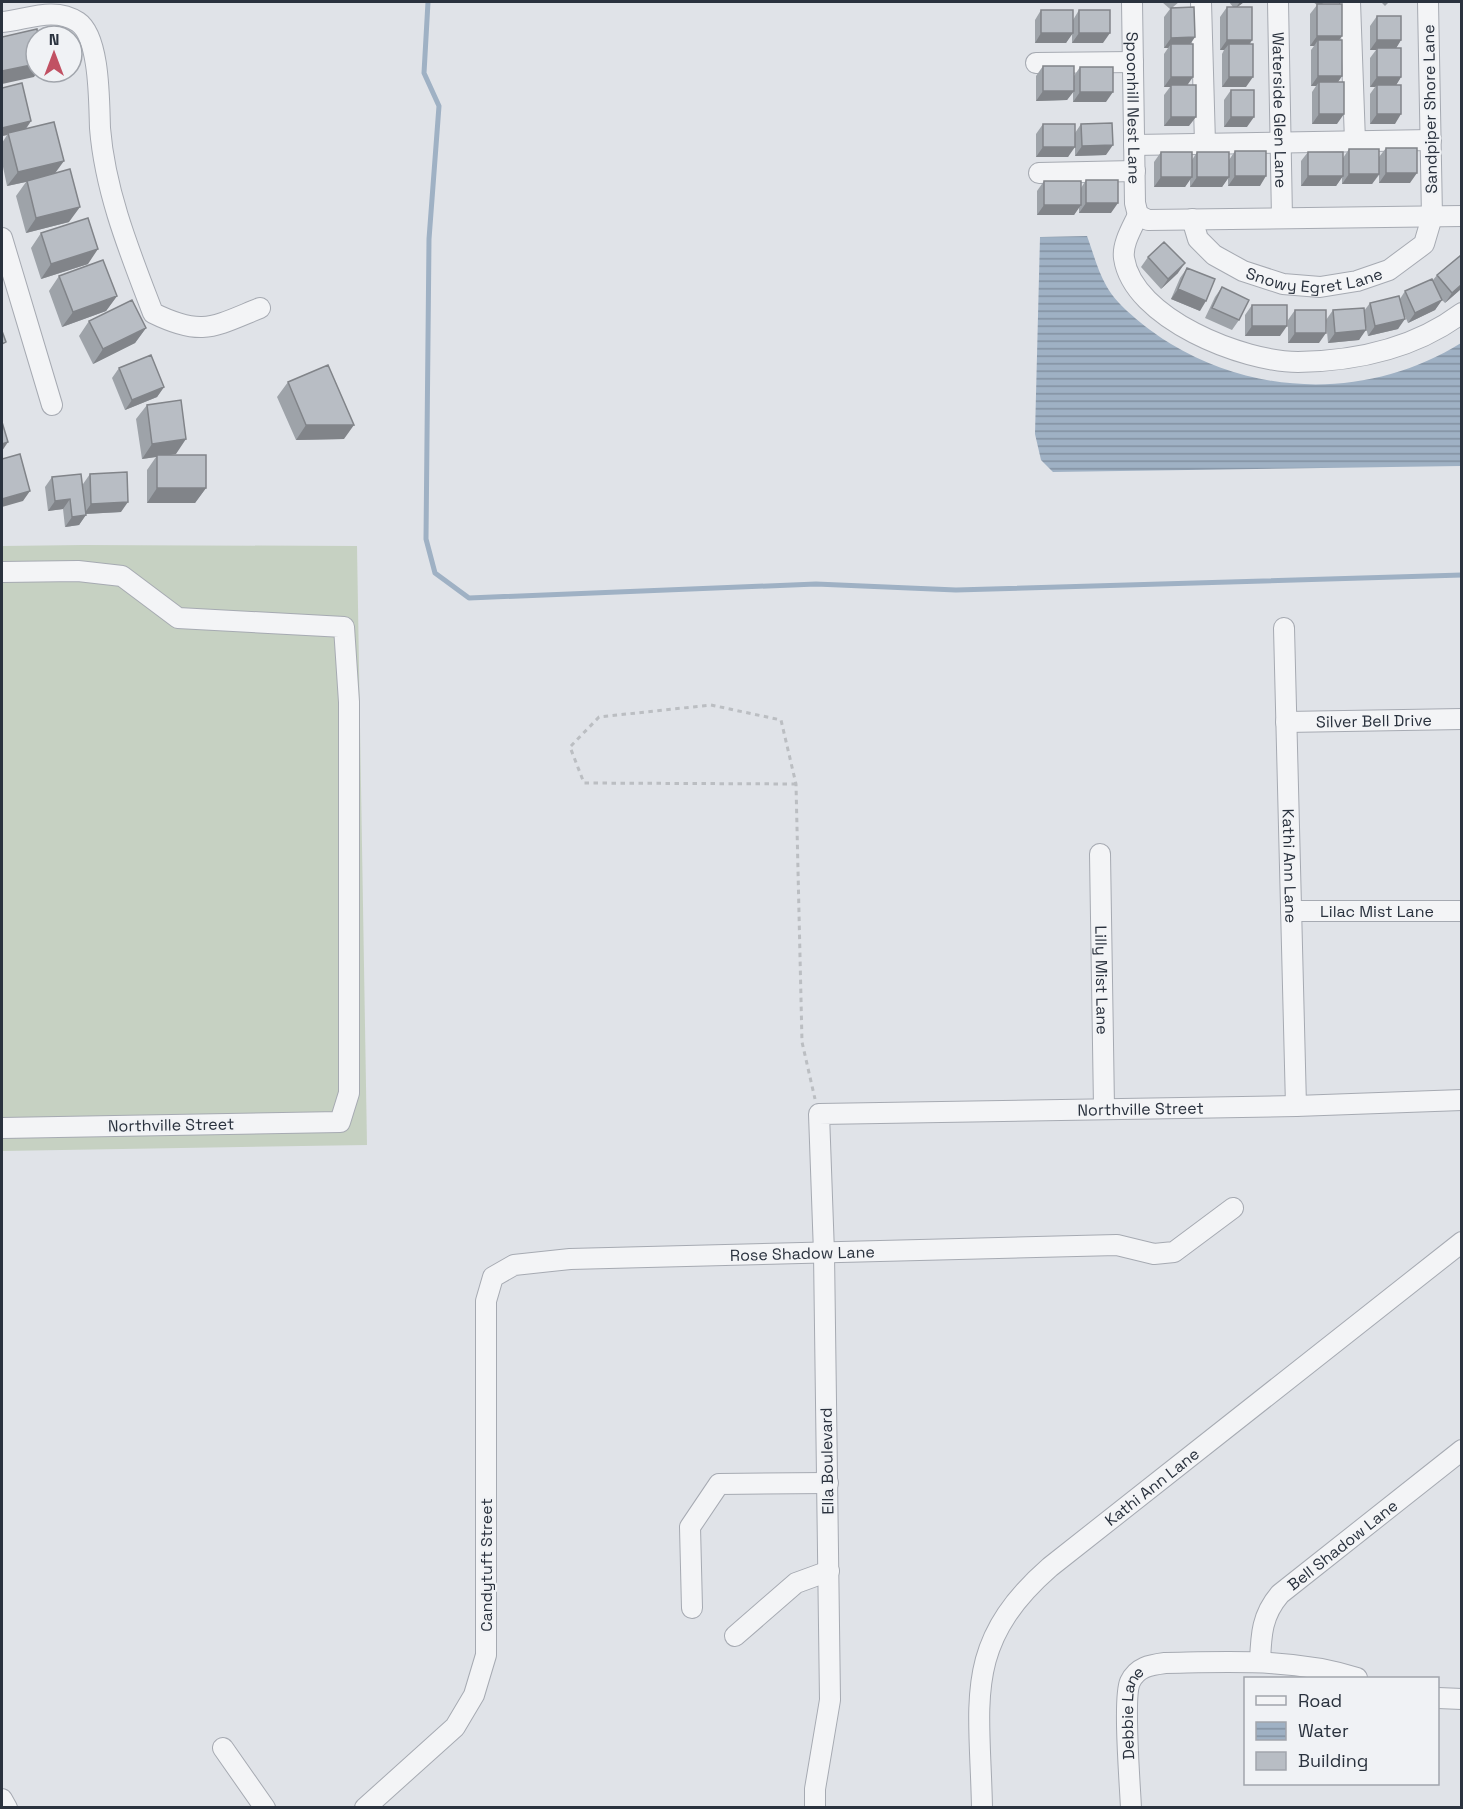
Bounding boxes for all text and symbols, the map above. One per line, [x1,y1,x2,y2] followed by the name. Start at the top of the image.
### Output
[24,24,84,84] north arrow
[1418,24,1442,194] street label: Sandpiper Shore Lane
[49,29,59,50] text: N
[1122,32,1145,184] street label: Spoonhill Nest Lane
[1268,32,1292,188] street label: Waterside Glen Lane
[1243,262,1385,297] street label: Snowy Egret Lane
[1316,709,1432,732] street label: Silver Bell Drive
[1278,808,1302,923] street label: Kathi Ann Lane
[1320,901,1434,922] street label: Lilac Mist Lane
[1091,925,1113,1035] street label: Lilly Mist Lane
[1077,1097,1204,1120] street label: Northville Street
[108,1113,234,1137] street label: Northville Street
[730,1241,875,1265] street label: Rose Shadow Lane
[816,1407,838,1515] street label: Ella Boulevard
[1100,1443,1203,1530] street label: Kathi Ann Lane
[1283,1495,1402,1595] street label: Bell Shadow Lane
[476,1498,497,1632] street label: Candytuft Street
[1116,1661,1148,1760] street label: Debbie Lane
[1244,1677,1439,1785] legend
[1298,1689,1342,1712] text: Road
[1298,1719,1349,1742] text: Water
[1298,1749,1368,1772] text: Building

